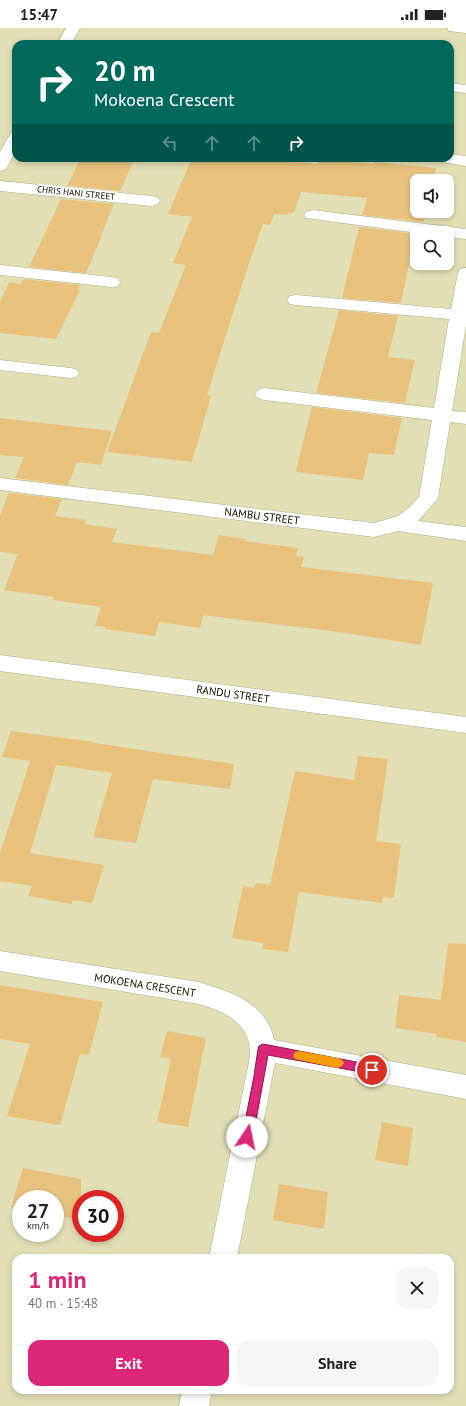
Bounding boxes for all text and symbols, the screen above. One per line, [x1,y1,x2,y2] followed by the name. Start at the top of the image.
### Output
[20,5,58,24] text: 15:47
[94,52,155,89] text: 20 m
[28,56,80,108] icon: right
[94,88,234,111] text: Mokoena Crescent
[159,132,181,154] icon: left
[201,132,223,154] icon: ahead
[243,132,265,154] icon: ahead
[285,132,307,154] icon: right
[410,174,454,270] map controls
[410,174,454,218] button: sound
[36,183,116,202] street label: CHRIS HANI STREET
[410,226,454,270] button: search
[224,504,300,528] street label: NAMBU STREET
[195,682,271,706] street label: RANDU STREET
[93,970,197,1000] street label: MOKOENA CRESCENT
[355,1053,389,1087] pin
[361,1059,383,1081] icon: arrive
[226,1116,268,1158] position arrow
[72,1190,124,1242] speed limit sign: 30
[27,1198,49,1224] text: 27
[27,1219,49,1232] text: km/h
[28,1264,87,1295] text: 1 min
[396,1267,438,1309] button: close
[28,1295,98,1312] text: 40 m · 15:48
[28,1340,229,1386] button: Exit
[237,1340,438,1386] button: Share

